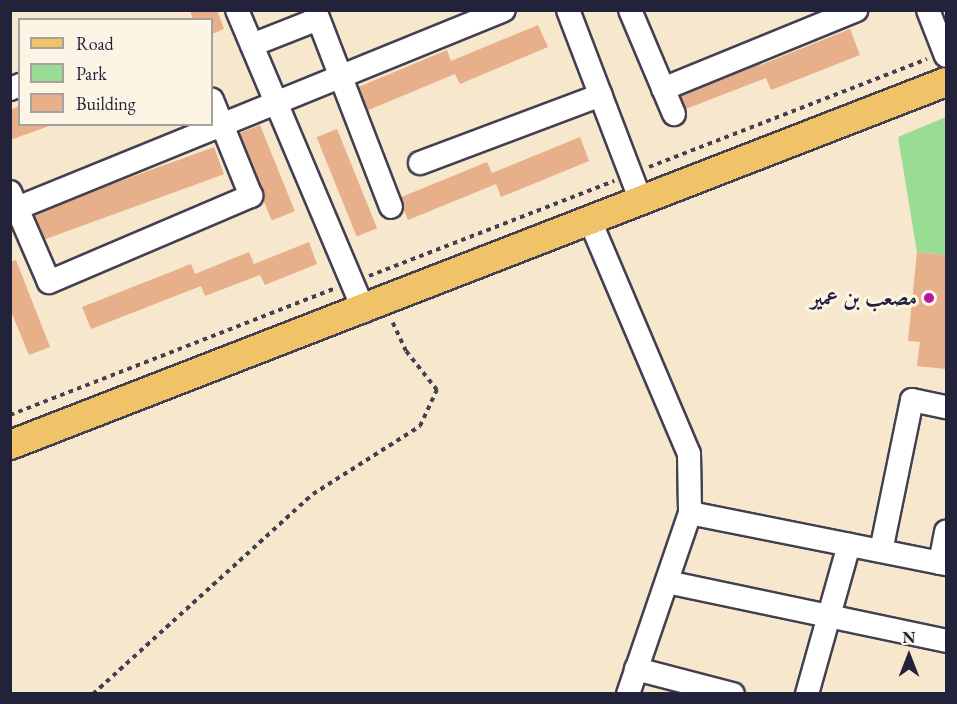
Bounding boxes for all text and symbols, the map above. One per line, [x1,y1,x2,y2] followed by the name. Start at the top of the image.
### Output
[18,18,213,126] legend
[76,32,114,55] text: Road
[76,62,107,85] text: Park
[76,92,136,115] text: Building
[810,285,917,311] place label: مصعب بن عمير
[922,291,936,305] marker: مصعب بن عمير
[879,626,939,686] north arrow
[903,627,915,648] text: N

